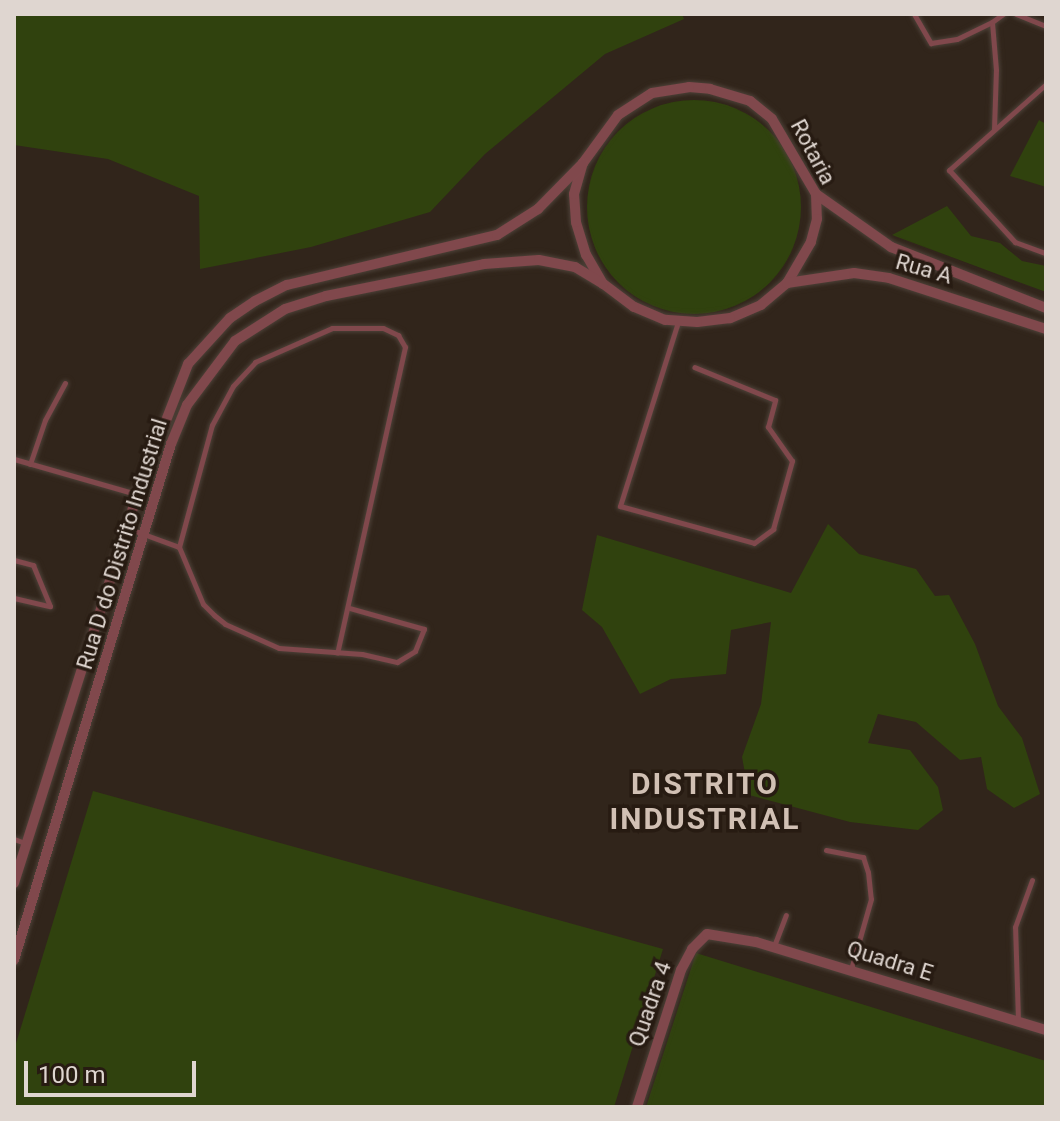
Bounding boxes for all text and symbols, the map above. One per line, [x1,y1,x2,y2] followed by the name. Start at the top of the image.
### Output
[785,115,841,189] street label: Rotaria
[893,248,955,290] street label: Rua A
[71,415,173,673] street label: Rua D do Distrito Industrial
[610,766,800,836] district label: DISTRITO INDUSTRIAL
[844,935,936,987] street label: Quadra E
[623,958,677,1050] street label: Quadra 4
[28,1045,200,1095] scale bar
[38,1061,105,1089] text: 100 m

